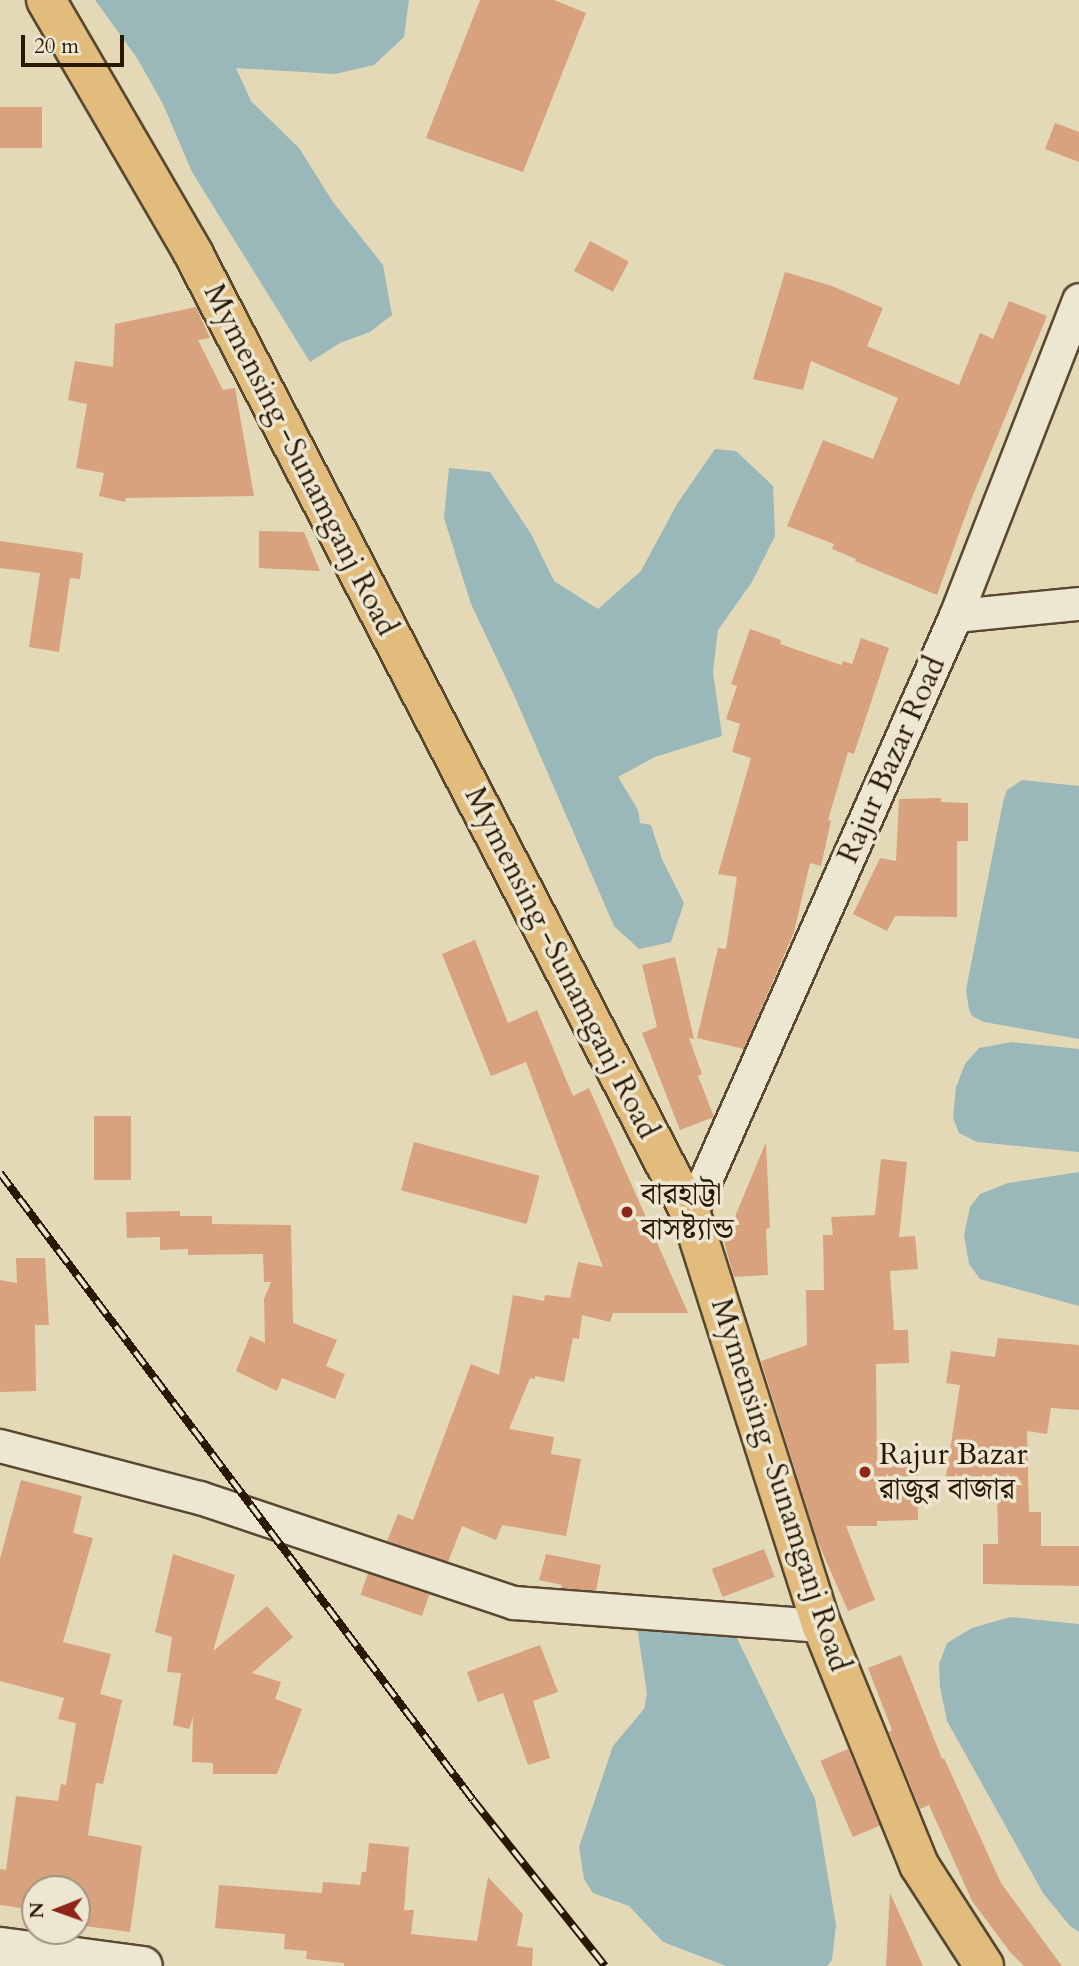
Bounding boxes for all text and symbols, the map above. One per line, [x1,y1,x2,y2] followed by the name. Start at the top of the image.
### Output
[24,21,128,65] scale bar
[34,32,79,61] text: 20 m
[195,278,405,642] street label: Mymensing -Sunamganj Road
[830,651,954,869] street label: Rajur Bazar Road
[456,781,666,1145] street label: Mymensing -Sunamganj Road
[641,1177,734,1248] place label: বারহাট্টা বাসষ্ট্যান্ড
[619,1204,635,1220] marker: বারহাট্টা বাসষ্ট্যান্ড
[703,1294,857,1676] street label: Mymensing -Sunamganj Road
[879,1437,1027,1508] place label: Rajur Bazar রাজুর বাজার
[857,1464,873,1480] marker: Rajur Bazar রাজুর বাজার
[21,1875,91,1945] north arrow
[24,1902,50,1919] text: N

